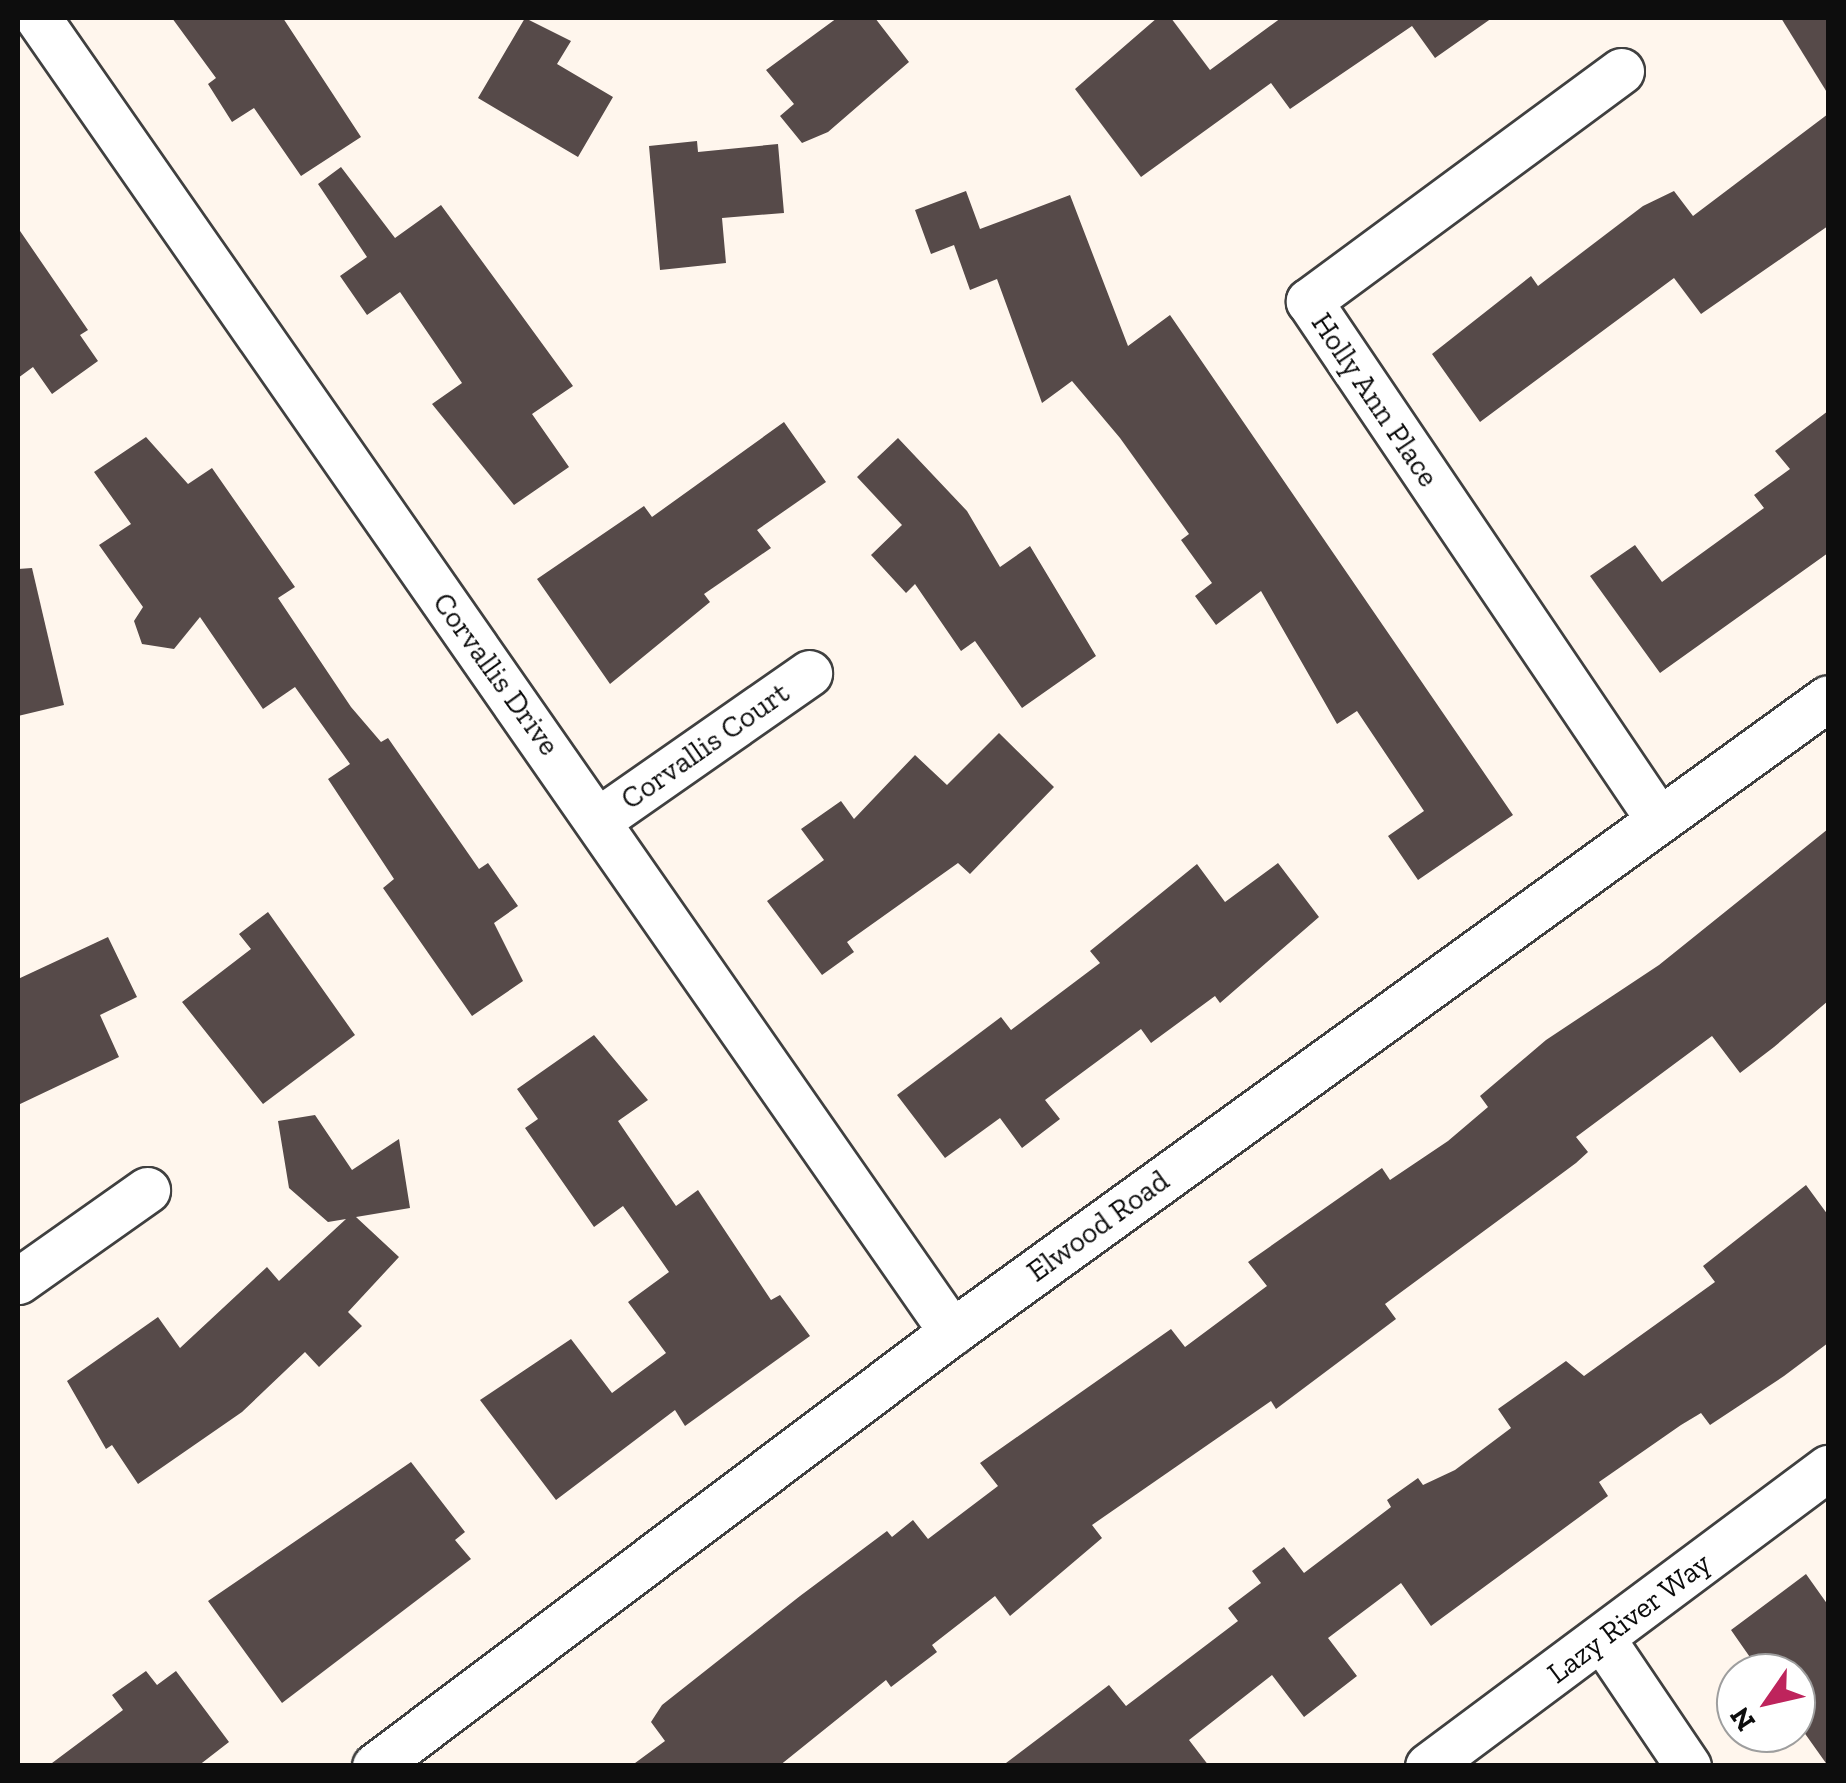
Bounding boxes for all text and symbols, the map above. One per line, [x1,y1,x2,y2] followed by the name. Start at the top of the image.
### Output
[1303,306,1447,494] street label: Holly Ann Place
[425,586,567,762] street label: Corvallis Drive
[614,675,796,817] street label: Corvallis Court
[1020,1163,1176,1289] street label: Elwood Road
[1539,1544,1719,1692] street label: Lazy River Way
[1716,1653,1816,1753] north arrow
[1723,1701,1762,1737] text: N

